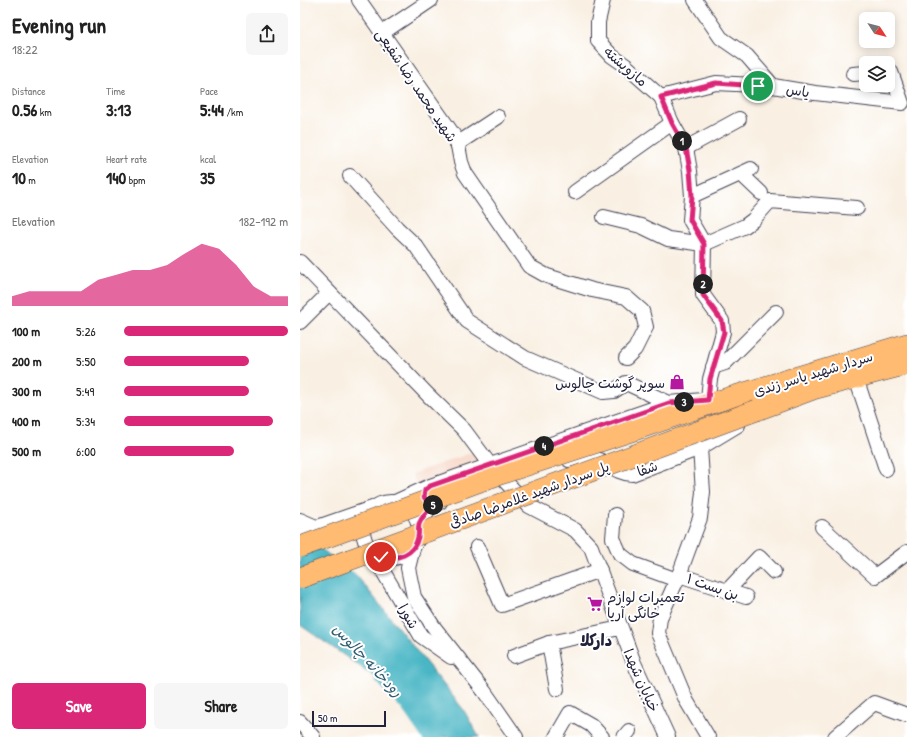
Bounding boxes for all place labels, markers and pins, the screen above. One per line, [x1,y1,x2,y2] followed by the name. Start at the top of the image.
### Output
[741,69,775,103] pin
[672,131,692,151] pin: 1
[693,274,713,294] pin: 2
[555,373,665,393] place label: سوپر گوشت چالوس
[668,373,686,391] shop icon: سوپر گوشت چالوس
[674,392,694,412] pin: 3
[534,436,554,456] pin: 4
[423,495,443,515] pin: 5
[364,540,398,574] pin
[607,587,685,622] place label: تعمیرات لوازم خانگی آریا
[586,595,604,613] supermarket icon: تعمیرات لوازم خانگی آریا

